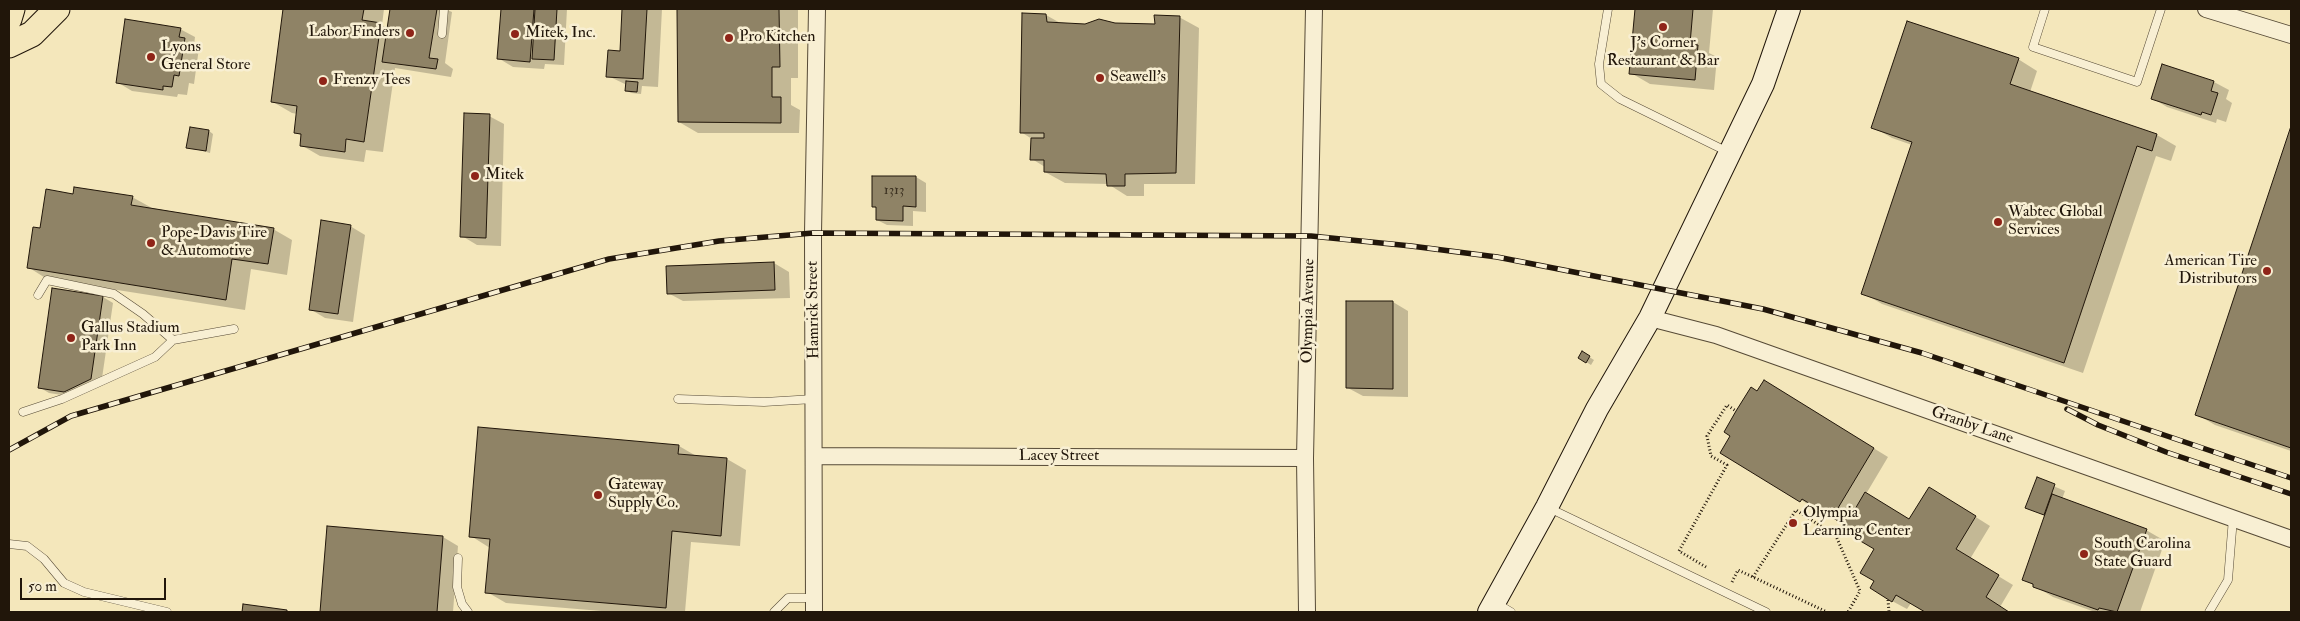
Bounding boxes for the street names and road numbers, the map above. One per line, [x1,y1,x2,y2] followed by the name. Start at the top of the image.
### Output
[1298,258,1320,364] street label: Olympia Avenue
[804,261,824,359] street label: Hamrick Street
[1928,403,2016,449] street label: Granby Lane
[1019,447,1099,467] street label: Lacey Street

